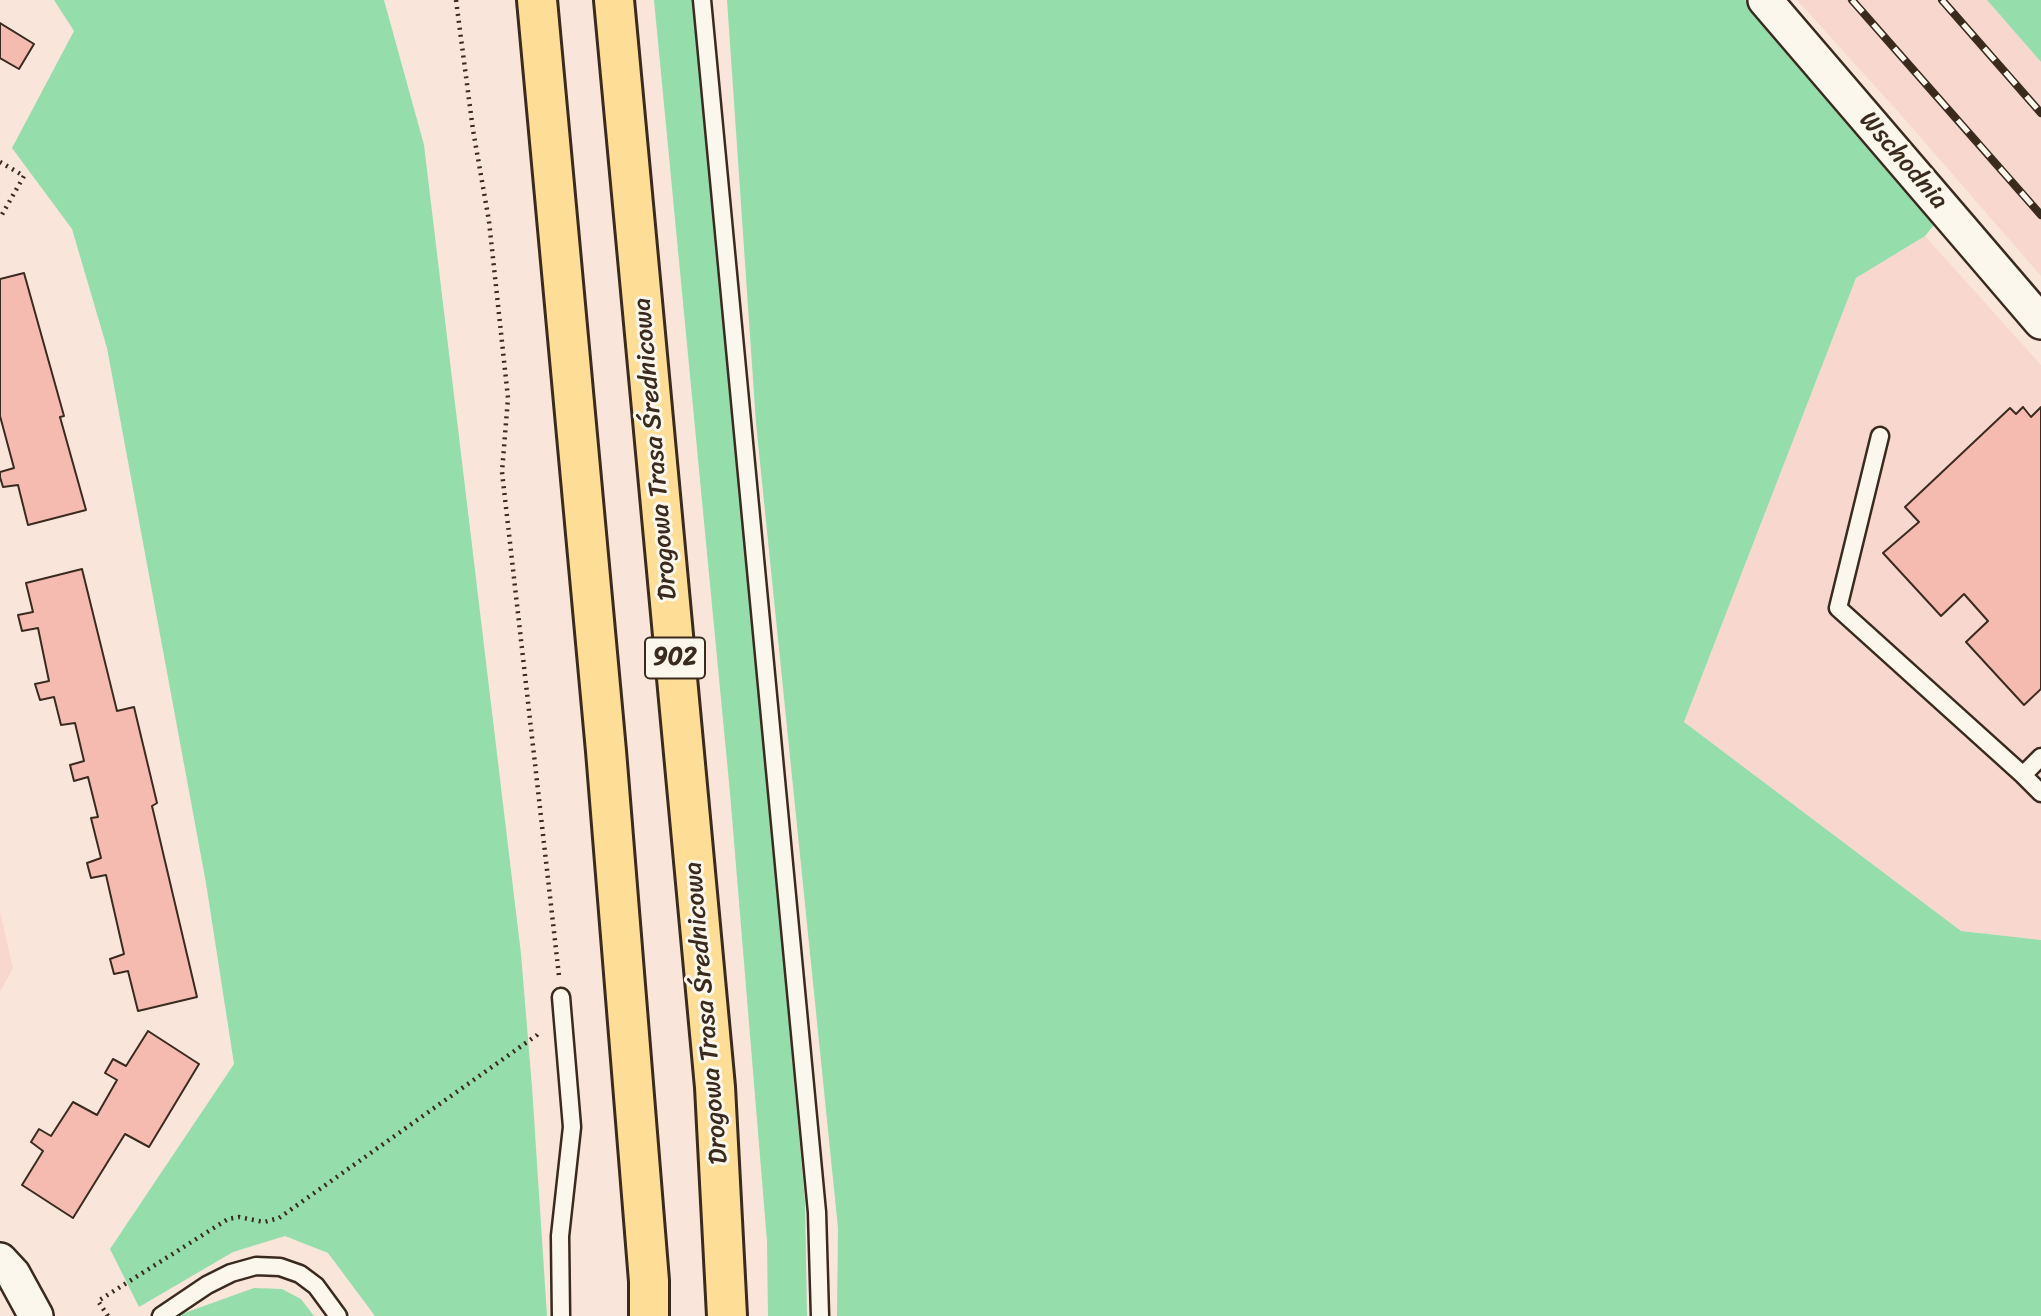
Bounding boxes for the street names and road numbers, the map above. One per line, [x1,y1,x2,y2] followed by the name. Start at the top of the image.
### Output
[1852,106,1954,216] street label: Wschodnia
[627,297,685,601] street label: Drogowa Trasa Średnicowa
[645,638,705,678] road number: 902
[678,861,736,1165] street label: Drogowa Trasa Średnicowa

